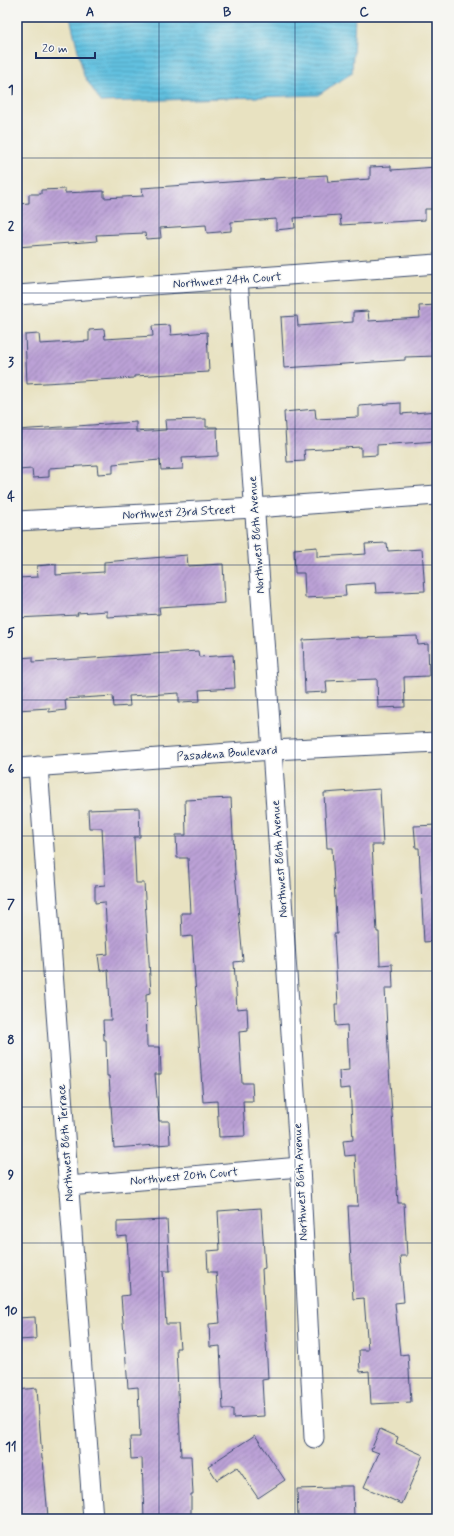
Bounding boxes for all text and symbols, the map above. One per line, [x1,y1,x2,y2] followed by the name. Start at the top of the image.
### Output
[86,4,94,21] text: A
[223,4,232,21] text: B
[359,4,369,21] text: C
[36,34,95,60] scale bar
[42,41,68,57] text: 20 m
[8,82,14,99] text: 1
[8,218,15,235] text: 2
[172,269,282,293] street label: Northwest 24th Court
[8,354,14,371] text: 3
[245,475,269,594] street label: Northwest 86th Avenue
[7,489,15,506] text: 4
[122,502,237,524] street label: Northwest 23rd Street
[7,625,15,642] text: 5
[176,742,278,766] street label: Pasadena Boulevard
[8,761,15,778] text: 6
[268,799,292,918] street label: Northwest 86th Avenue
[7,896,15,913] text: 7
[7,1032,15,1049] text: 8
[54,1083,78,1202] street label: Northwest 86th Terrace
[290,1123,312,1241] street label: Northwest 86th Avenue
[129,1164,239,1190] street label: Northwest 20th Court
[8,1167,15,1184] text: 9
[4,1303,18,1320] text: 10
[5,1439,17,1456] text: 11

